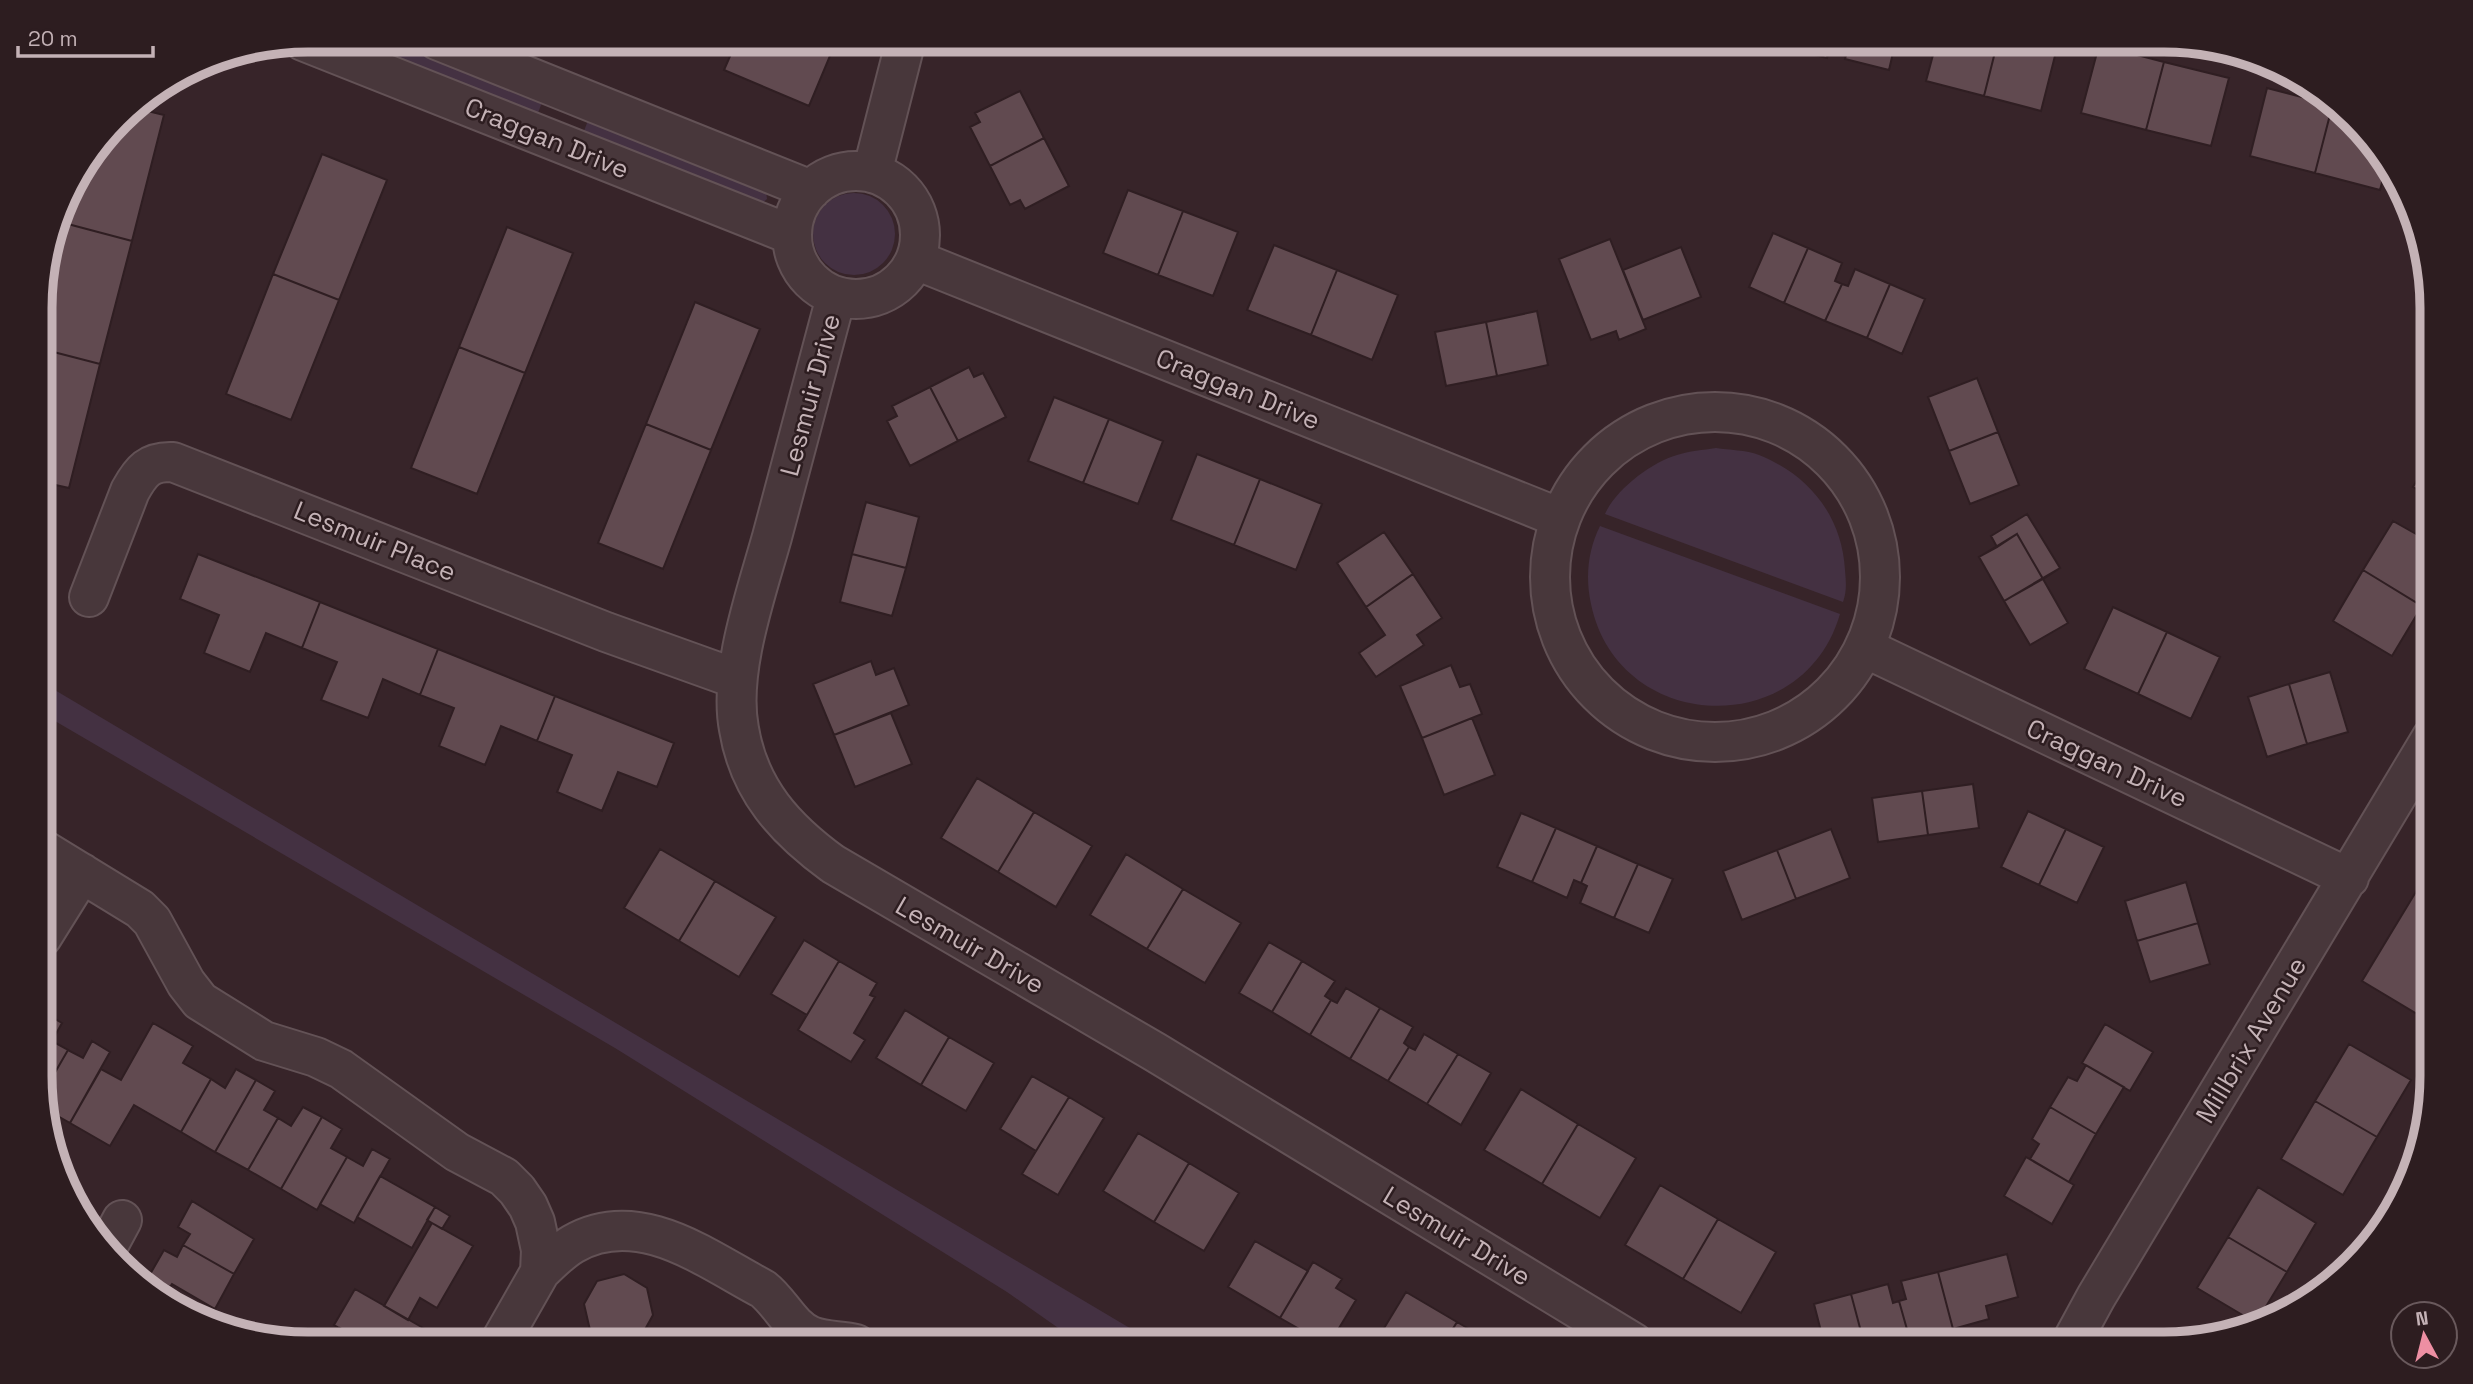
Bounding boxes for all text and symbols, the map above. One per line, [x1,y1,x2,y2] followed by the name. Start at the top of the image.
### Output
[18,14,152,58] scale bar
[28,25,78,52] text: 20 m
[460,90,634,186] street label: Craggan Drive
[772,310,848,480] street label: Lesmuir Drive
[1151,341,1325,437] street label: Craggan Drive
[289,493,461,589] street label: Lesmuir Place
[2021,711,2193,815] street label: Craggan Drive
[889,889,1051,1001] street label: Lesmuir Drive
[2188,951,2314,1129] street label: Millbrix Avenue
[1377,1179,1537,1293] street label: Lesmuir Drive
[2389,1300,2459,1370] north arrow
[2414,1305,2430,1332] text: N

